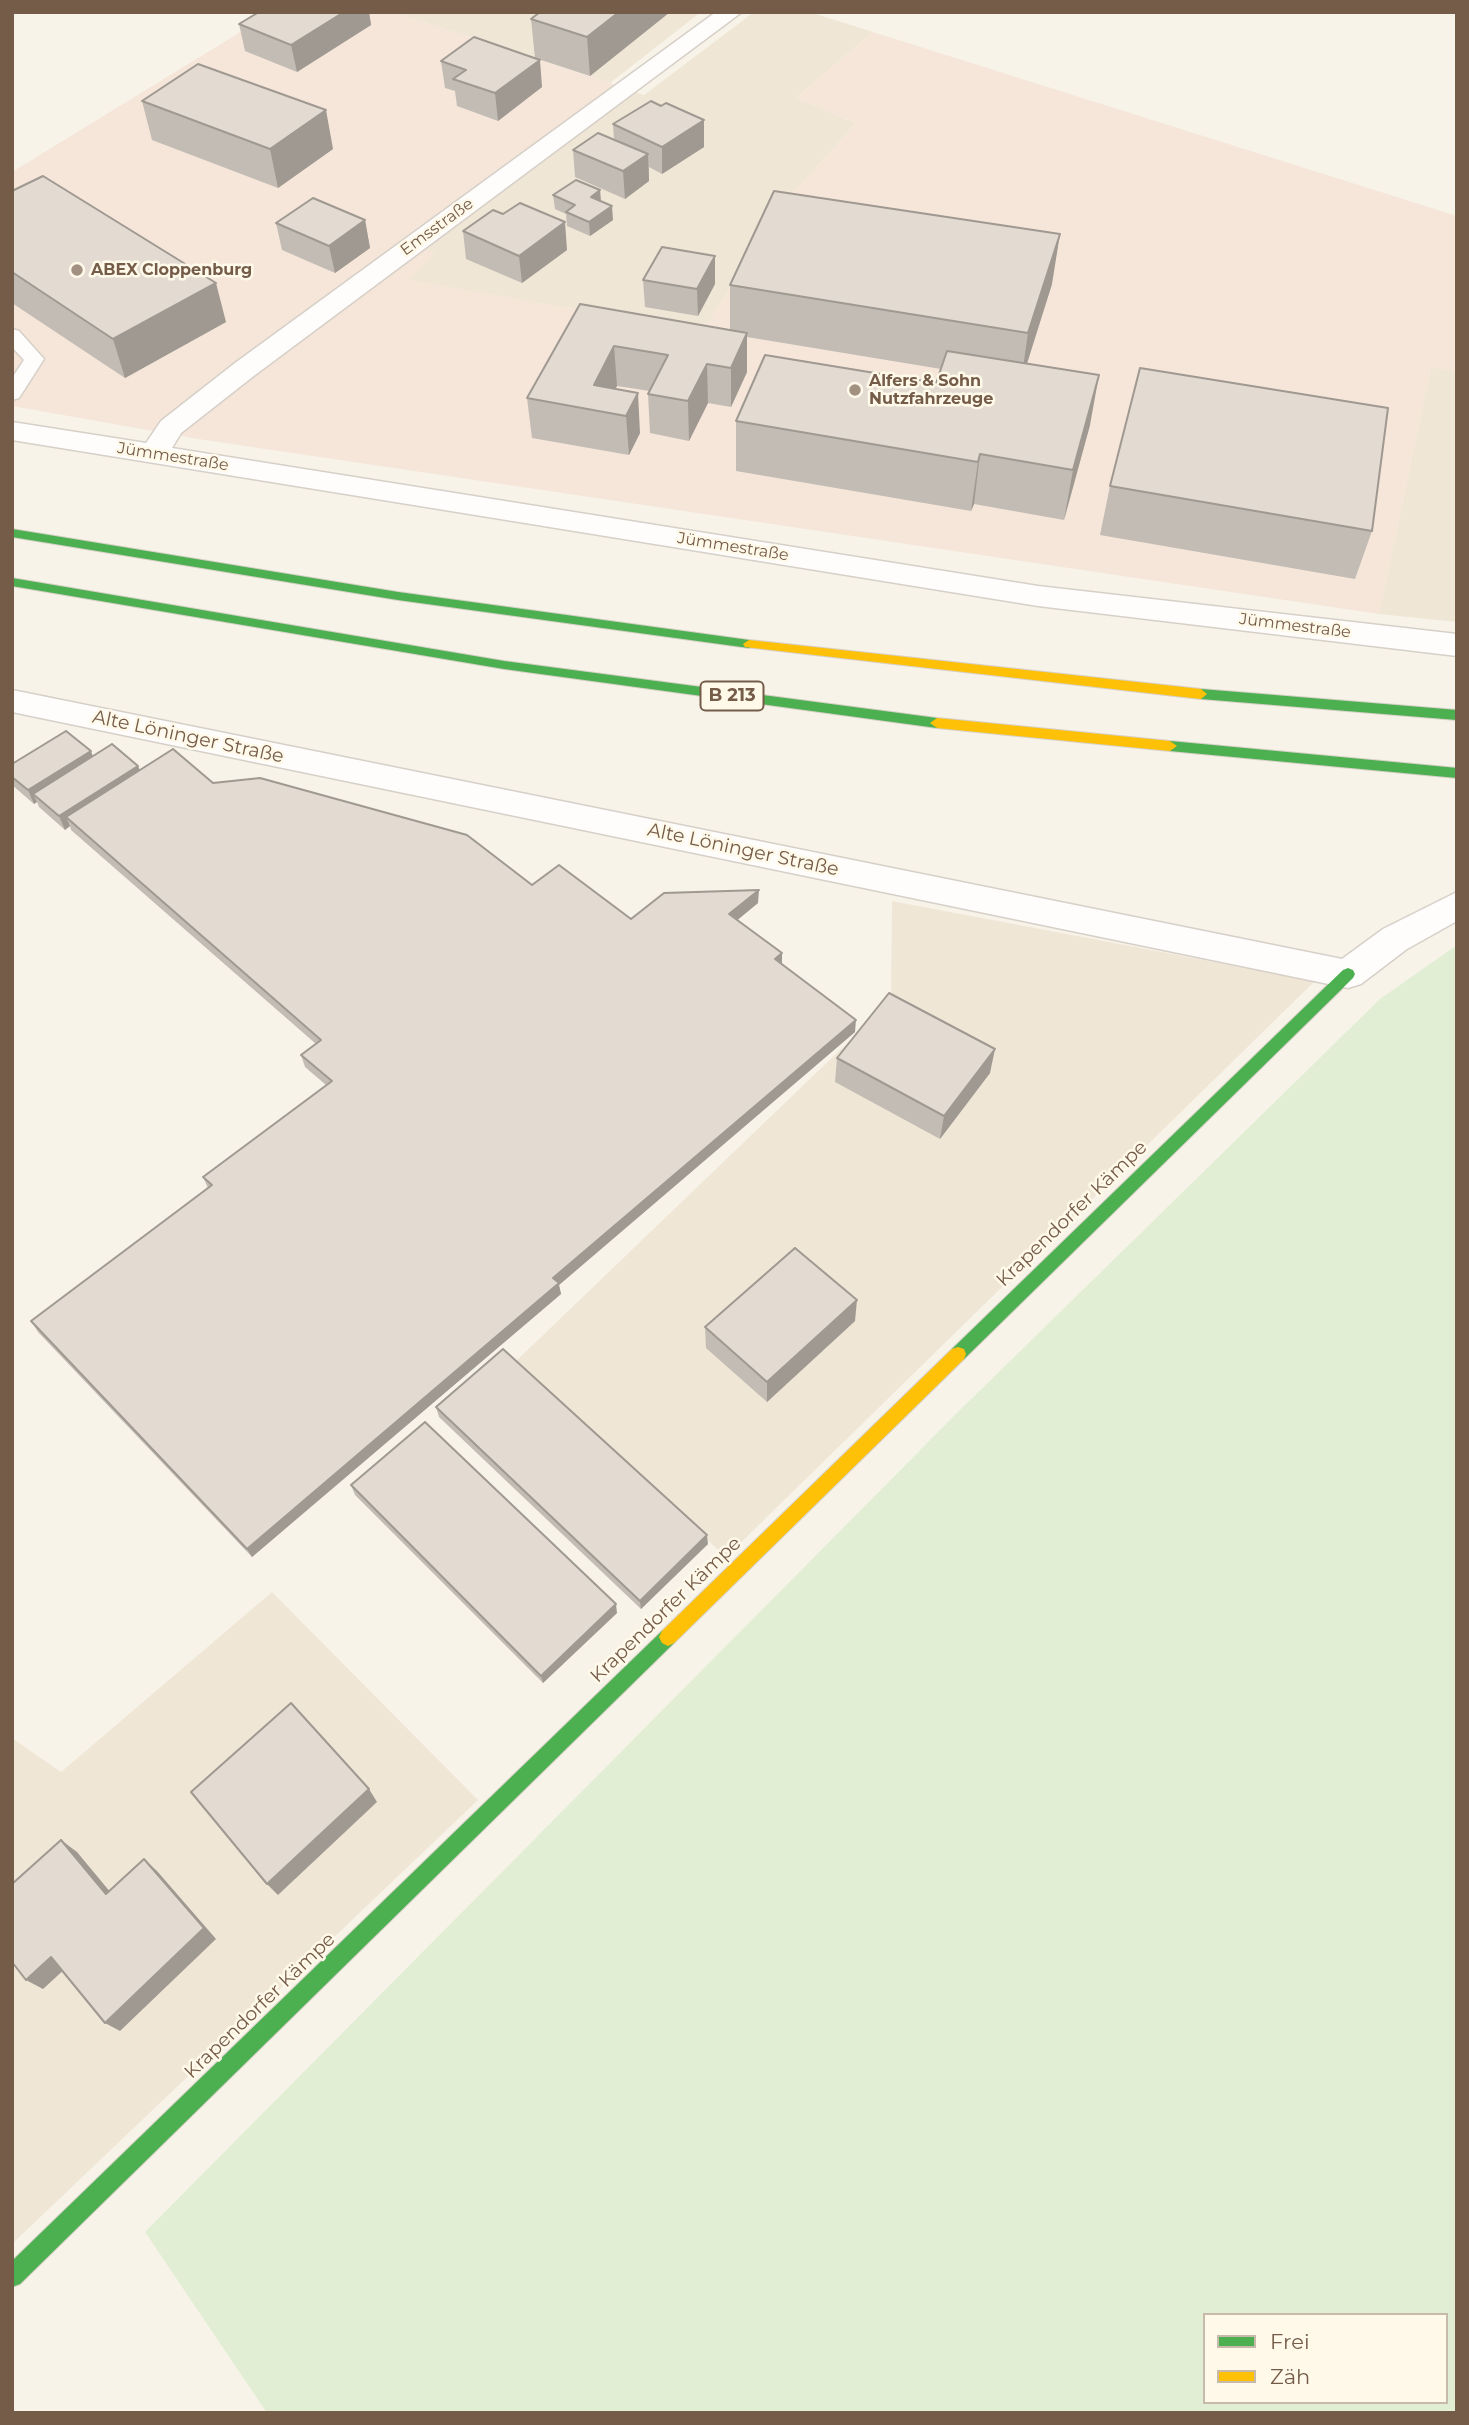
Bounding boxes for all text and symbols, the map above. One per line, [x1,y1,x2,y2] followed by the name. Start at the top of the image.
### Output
[397,194,477,260] street label: Emsstraße
[91,260,252,280] place label: ABEX Cloppenburg
[69,262,85,278] marker: ABEX Cloppenburg
[869,371,993,409] place label: Alfers & Sohn Nutzfahrzeuge
[847,382,863,398] marker: Alfers & Sohn Nutzfahrzeuge
[116,439,230,475] street label: Jümmestraße
[676,529,790,565] street label: Jümmestraße
[1238,610,1352,642] street label: Jümmestraße
[700,682,764,710] road number: B 213
[90,706,286,768] street label: Alte Löninger Straße
[645,819,841,881] street label: Alte Löninger Straße
[992,1136,1152,1292] street label: Krapendorfer Kämpe
[586,1532,746,1688] street label: Krapendorfer Kämpe
[180,1928,340,2084] street label: Krapendorfer Kämpe
[1203,2313,1448,2404] legend
[1270,2329,1310,2354] text: Frei
[1270,2364,1310,2389] text: Zäh

